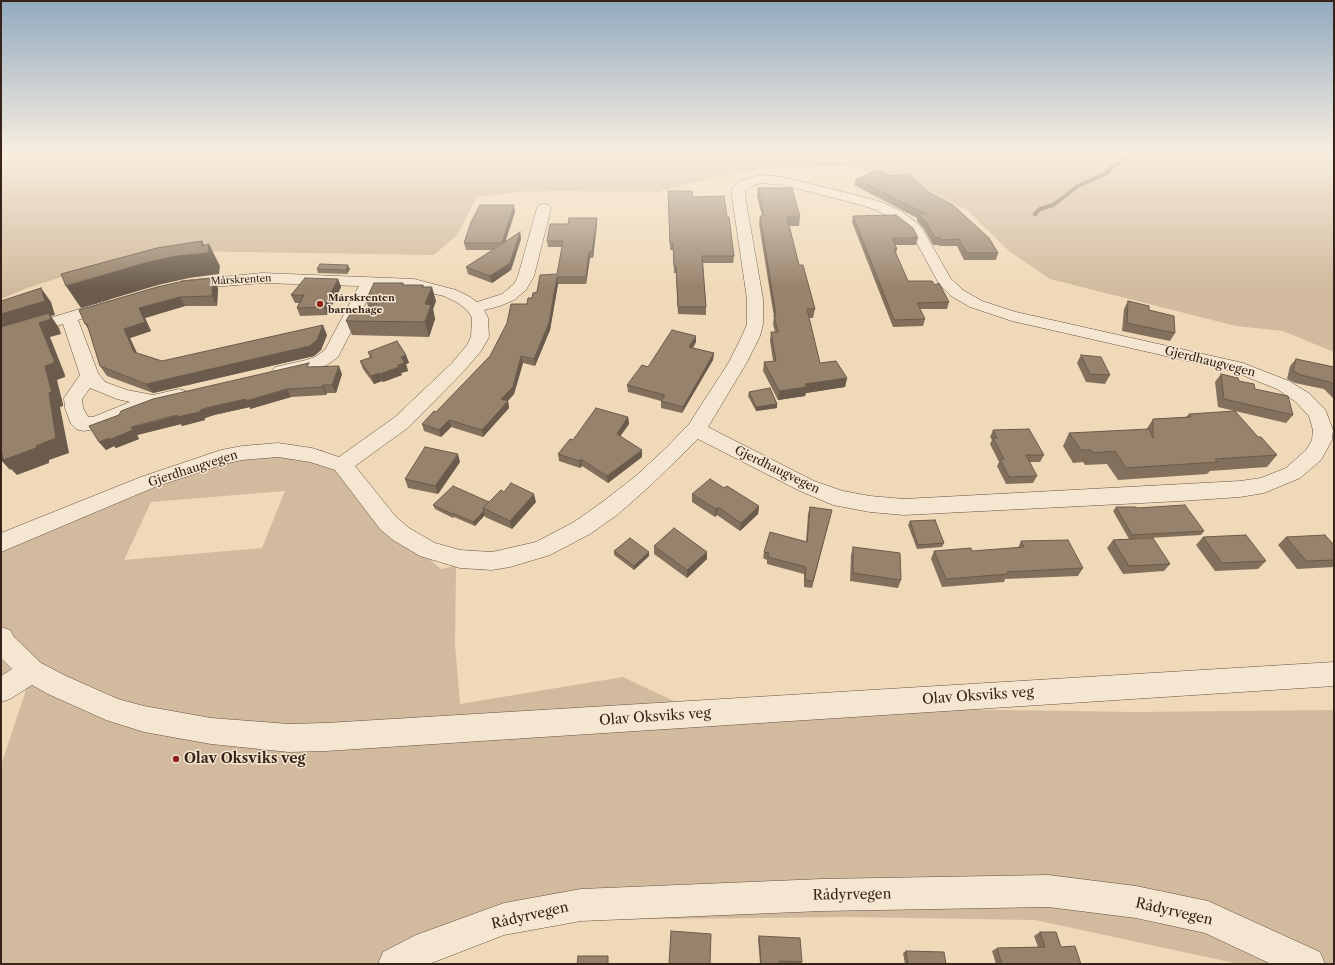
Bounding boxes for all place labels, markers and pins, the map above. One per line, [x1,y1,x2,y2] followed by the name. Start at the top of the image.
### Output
[328,292,395,316] place label: Mårskrenten barnehage
[315,299,325,309] marker: Mårskrenten barnehage
[184,751,306,767] place label: Olav Oksviks veg
[171,754,181,764] marker: Olav Oksviks veg

